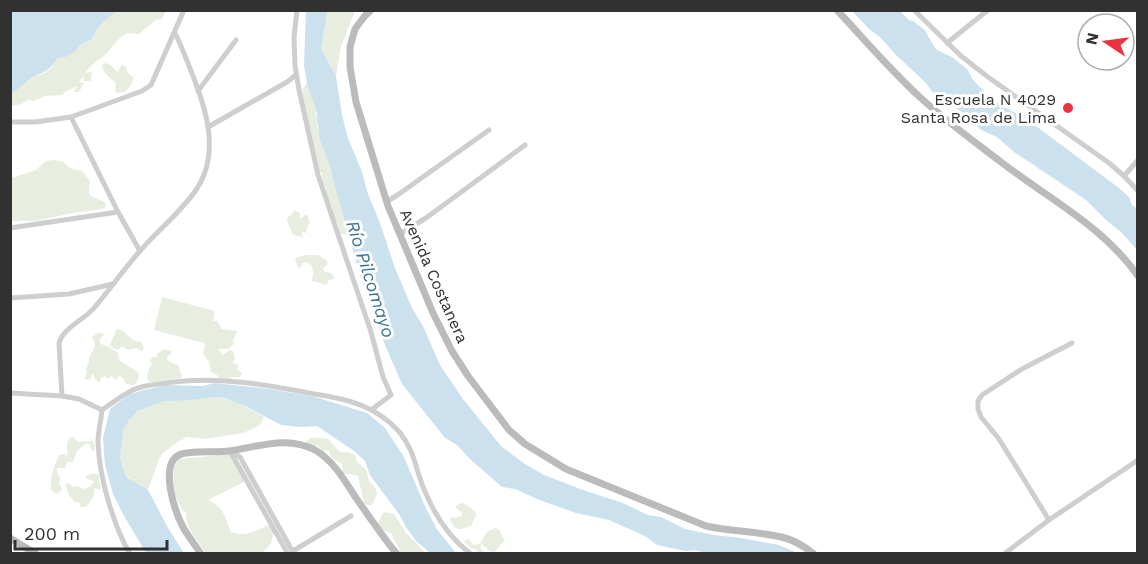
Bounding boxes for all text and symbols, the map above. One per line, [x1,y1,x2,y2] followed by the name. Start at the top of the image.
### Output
[1076,12,1136,72] north arrow
[1081,31,1102,47] text: N
[901,90,1056,127] place label: Escuela N 4029 Santa Rosa de Lima
[1061,101,1075,115] marker: Escuela N 4029 Santa Rosa de Lima
[396,206,472,346] street label: Avenida Costanera
[342,218,400,340] water label: Río Pilcomayo
[15,513,166,551] scale bar
[24,523,80,544] text: 200 m

